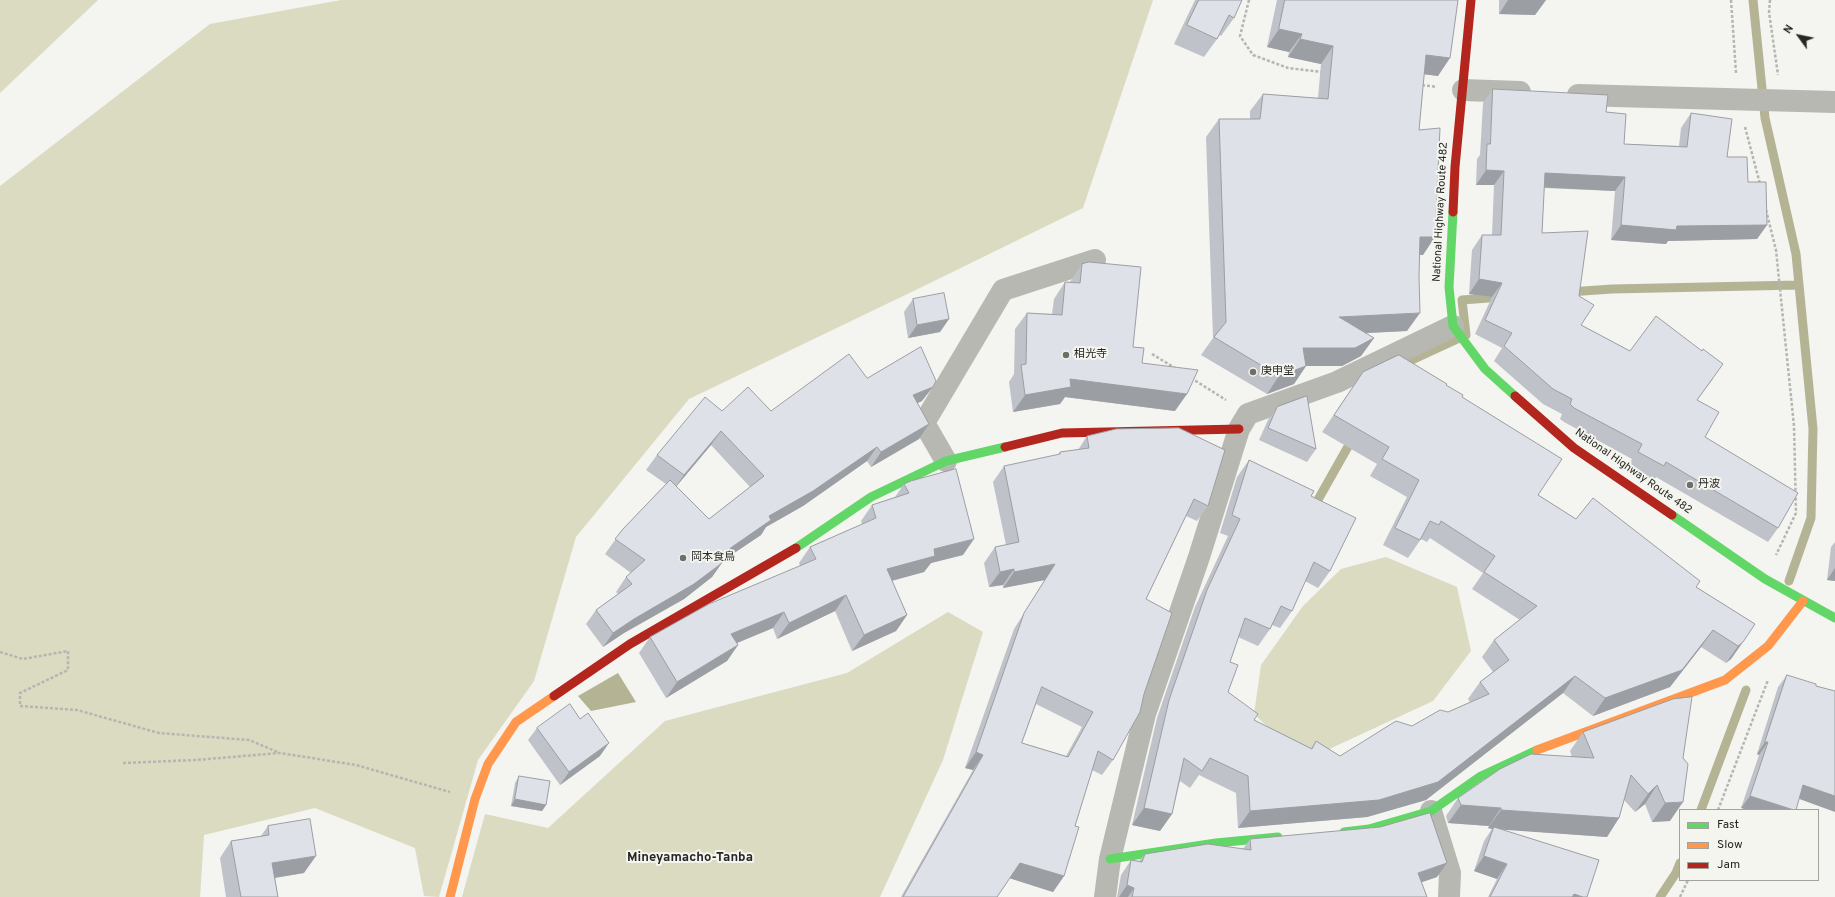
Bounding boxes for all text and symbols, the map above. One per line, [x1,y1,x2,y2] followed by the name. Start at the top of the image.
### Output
[1779,16,1819,56] north arrow
[1781,22,1797,37] text: N
[1431,142,1451,282] street label: National Highway Route 482
[1074,348,1107,362] place label: 相光寺
[1061,350,1071,360] marker: 相光寺
[1261,365,1294,379] place label: 庚申堂
[1248,367,1258,377] marker: 庚申堂
[1572,426,1694,518] street label: National Highway Route 482
[1698,478,1720,492] place label: 丹波
[1685,480,1695,490] marker: 丹波
[691,551,735,565] place label: 岡本食鳥
[678,553,688,563] marker: 岡本食鳥
[1679,809,1819,881] legend
[1717,817,1739,833] text: Fast
[1717,837,1743,853] text: Slow
[627,850,753,866] district label: Mineyamacho-Tanba
[1717,857,1740,873] text: Jam

